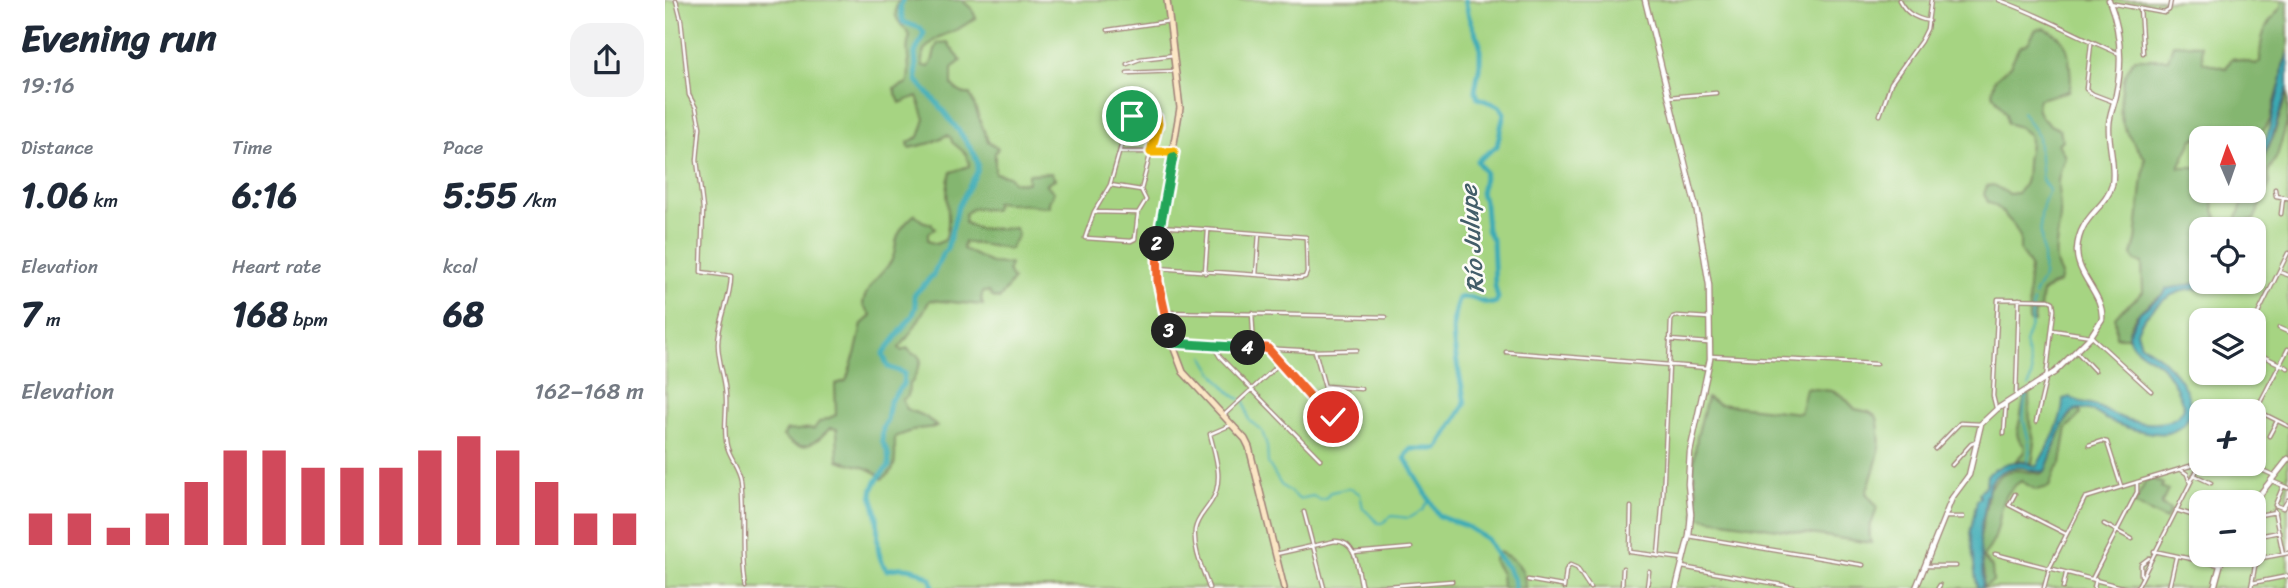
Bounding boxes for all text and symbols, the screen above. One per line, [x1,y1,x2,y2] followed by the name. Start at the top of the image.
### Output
[21,5,217,72] text: Evening run
[570,23,644,97] button: share
[21,65,75,106] text: 19:16
[1102,86,1162,146] pin
[1113,97,1151,135] icon: arrive
[2189,126,2266,203] north arrow
[2189,126,2266,567] map controls
[21,131,93,164] text: Distance
[232,131,272,164] text: Time
[443,131,483,164] text: Pace
[21,164,89,226] text: 1.06
[232,164,297,226] text: 6:16
[443,164,518,226] text: 5:55
[1447,181,1497,295] water label: Río Julupe
[89,184,118,217] text: km
[518,184,557,217] text: /km
[2189,217,2266,294] button: locate
[1140,226,1175,262] pin: 2
[1151,227,1162,260] text: 2
[21,250,98,283] text: Elevation
[232,250,321,283] text: Heart rate
[443,250,478,283] text: kcal
[21,283,41,345] text: 7
[232,283,288,345] text: 168
[443,283,484,345] text: 68
[41,303,61,336] text: m
[288,303,328,336] text: bpm
[2189,308,2266,385] button: layers
[1151,314,1187,348] pin: 3
[1163,314,1174,347] text: 3
[1231,330,1265,366] pin: 4
[1242,331,1253,364] text: 4
[21,371,114,412] text: Elevation
[534,371,644,412] text: 162–168 m
[1303,387,1363,447] pin
[1314,398,1352,436] icon: check
[2189,399,2266,476] button: +
[2189,490,2266,567] button: −

